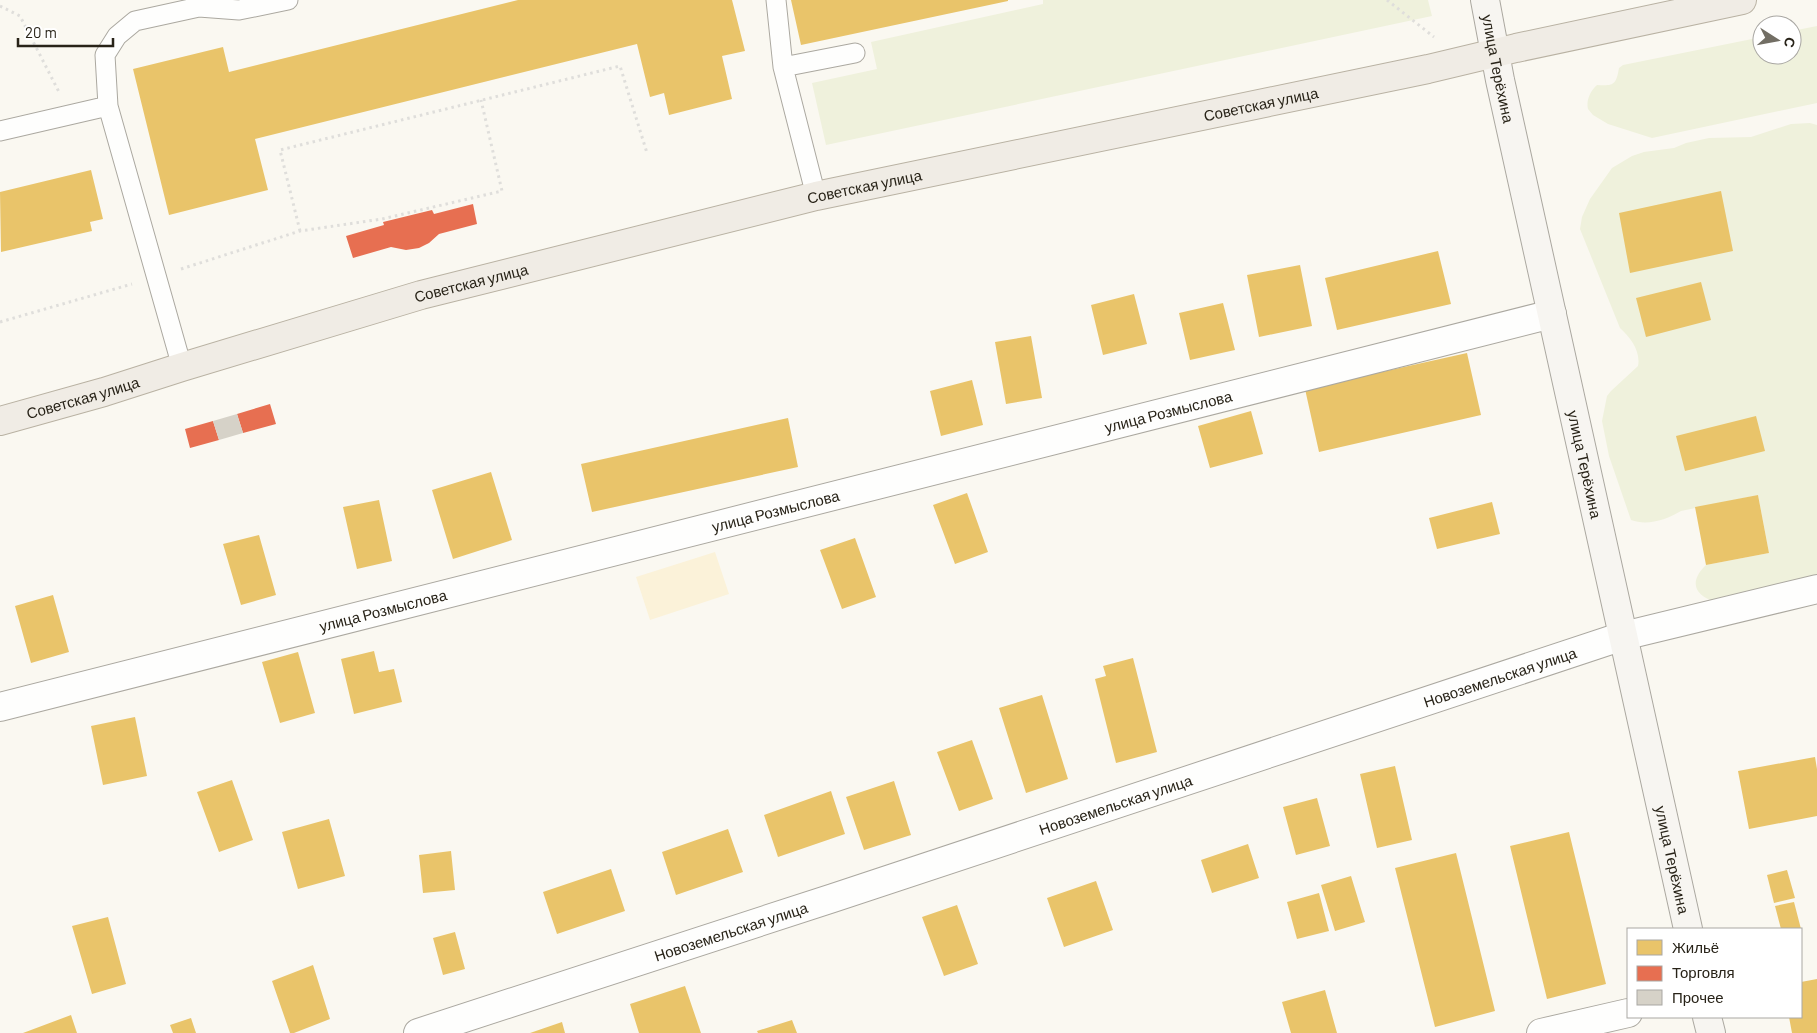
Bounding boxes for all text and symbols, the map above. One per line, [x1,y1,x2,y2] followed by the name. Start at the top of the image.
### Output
[1479,13,1518,125] street label: улица Терёхина
[18,15,112,47] scale bar
[1752,15,1802,65] north arrow
[25,23,57,41] text: 20 m
[1781,36,1800,49] text: С
[1202,83,1320,124] street label: Советская улица
[805,165,924,207] street label: Советская улица
[412,259,530,306] street label: Советская улица
[24,372,142,422] street label: Советская улица
[1103,386,1234,436] street label: улица Розмыслова
[1564,409,1606,521] street label: улица Терёхина
[710,486,842,535] street label: улица Розмыслова
[317,585,449,635] street label: улица Розмыслова
[1421,643,1579,711] street label: Новоземельская улица
[1037,770,1195,838] street label: Новоземельская улица
[1652,804,1693,916] street label: улица Терёхина
[652,898,810,965] street label: Новоземельская улица
[1627,928,1802,1018] legend
[1672,938,1719,956] text: Жильё
[1672,963,1735,981] text: Торговля
[1672,988,1724,1006] text: Прочее

